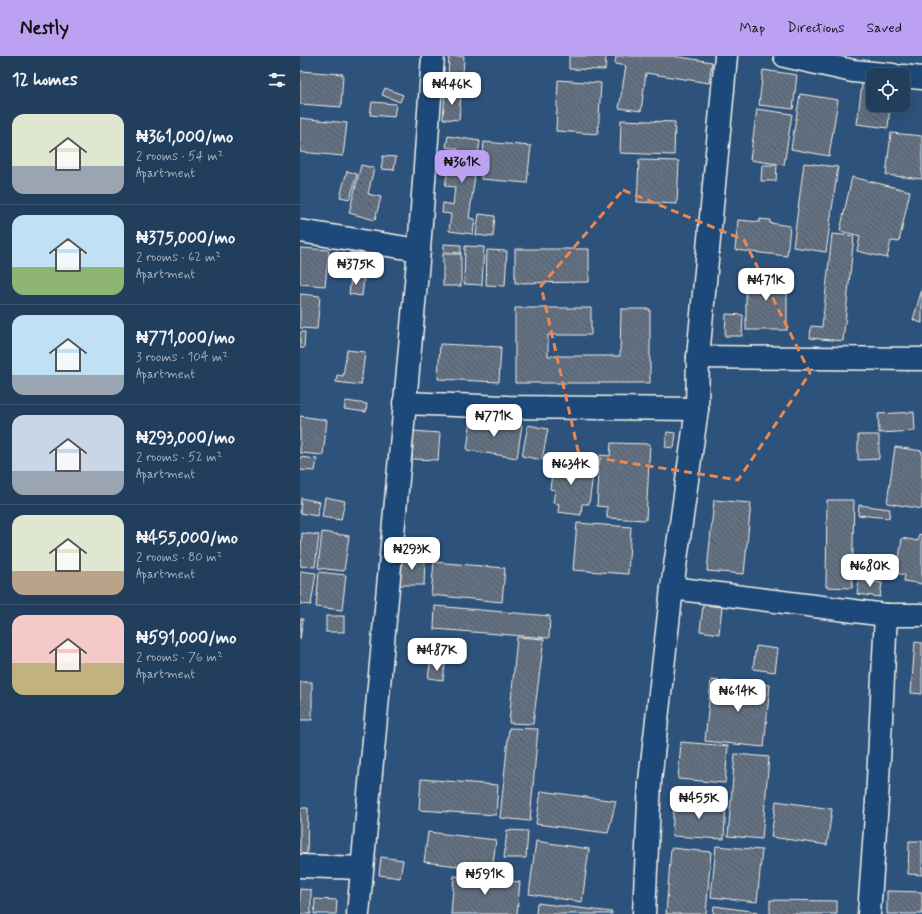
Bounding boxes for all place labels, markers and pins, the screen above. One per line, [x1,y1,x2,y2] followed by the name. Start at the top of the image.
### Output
[424,72,480,106] pin: ₦446K
[434,150,490,184] pin: ₦361K
[328,252,384,286] pin: ₦375K
[738,268,794,302] pin: ₦471K
[466,404,522,438] pin: ₦771K
[543,452,599,486] pin: ₦634K
[384,537,440,571] pin: ₦293K
[842,554,898,588] pin: ₦680K
[409,638,465,672] pin: ₦487K
[710,679,766,713] pin: ₦614K
[671,786,727,820] pin: ₦455K
[457,862,513,896] pin: ₦591K

